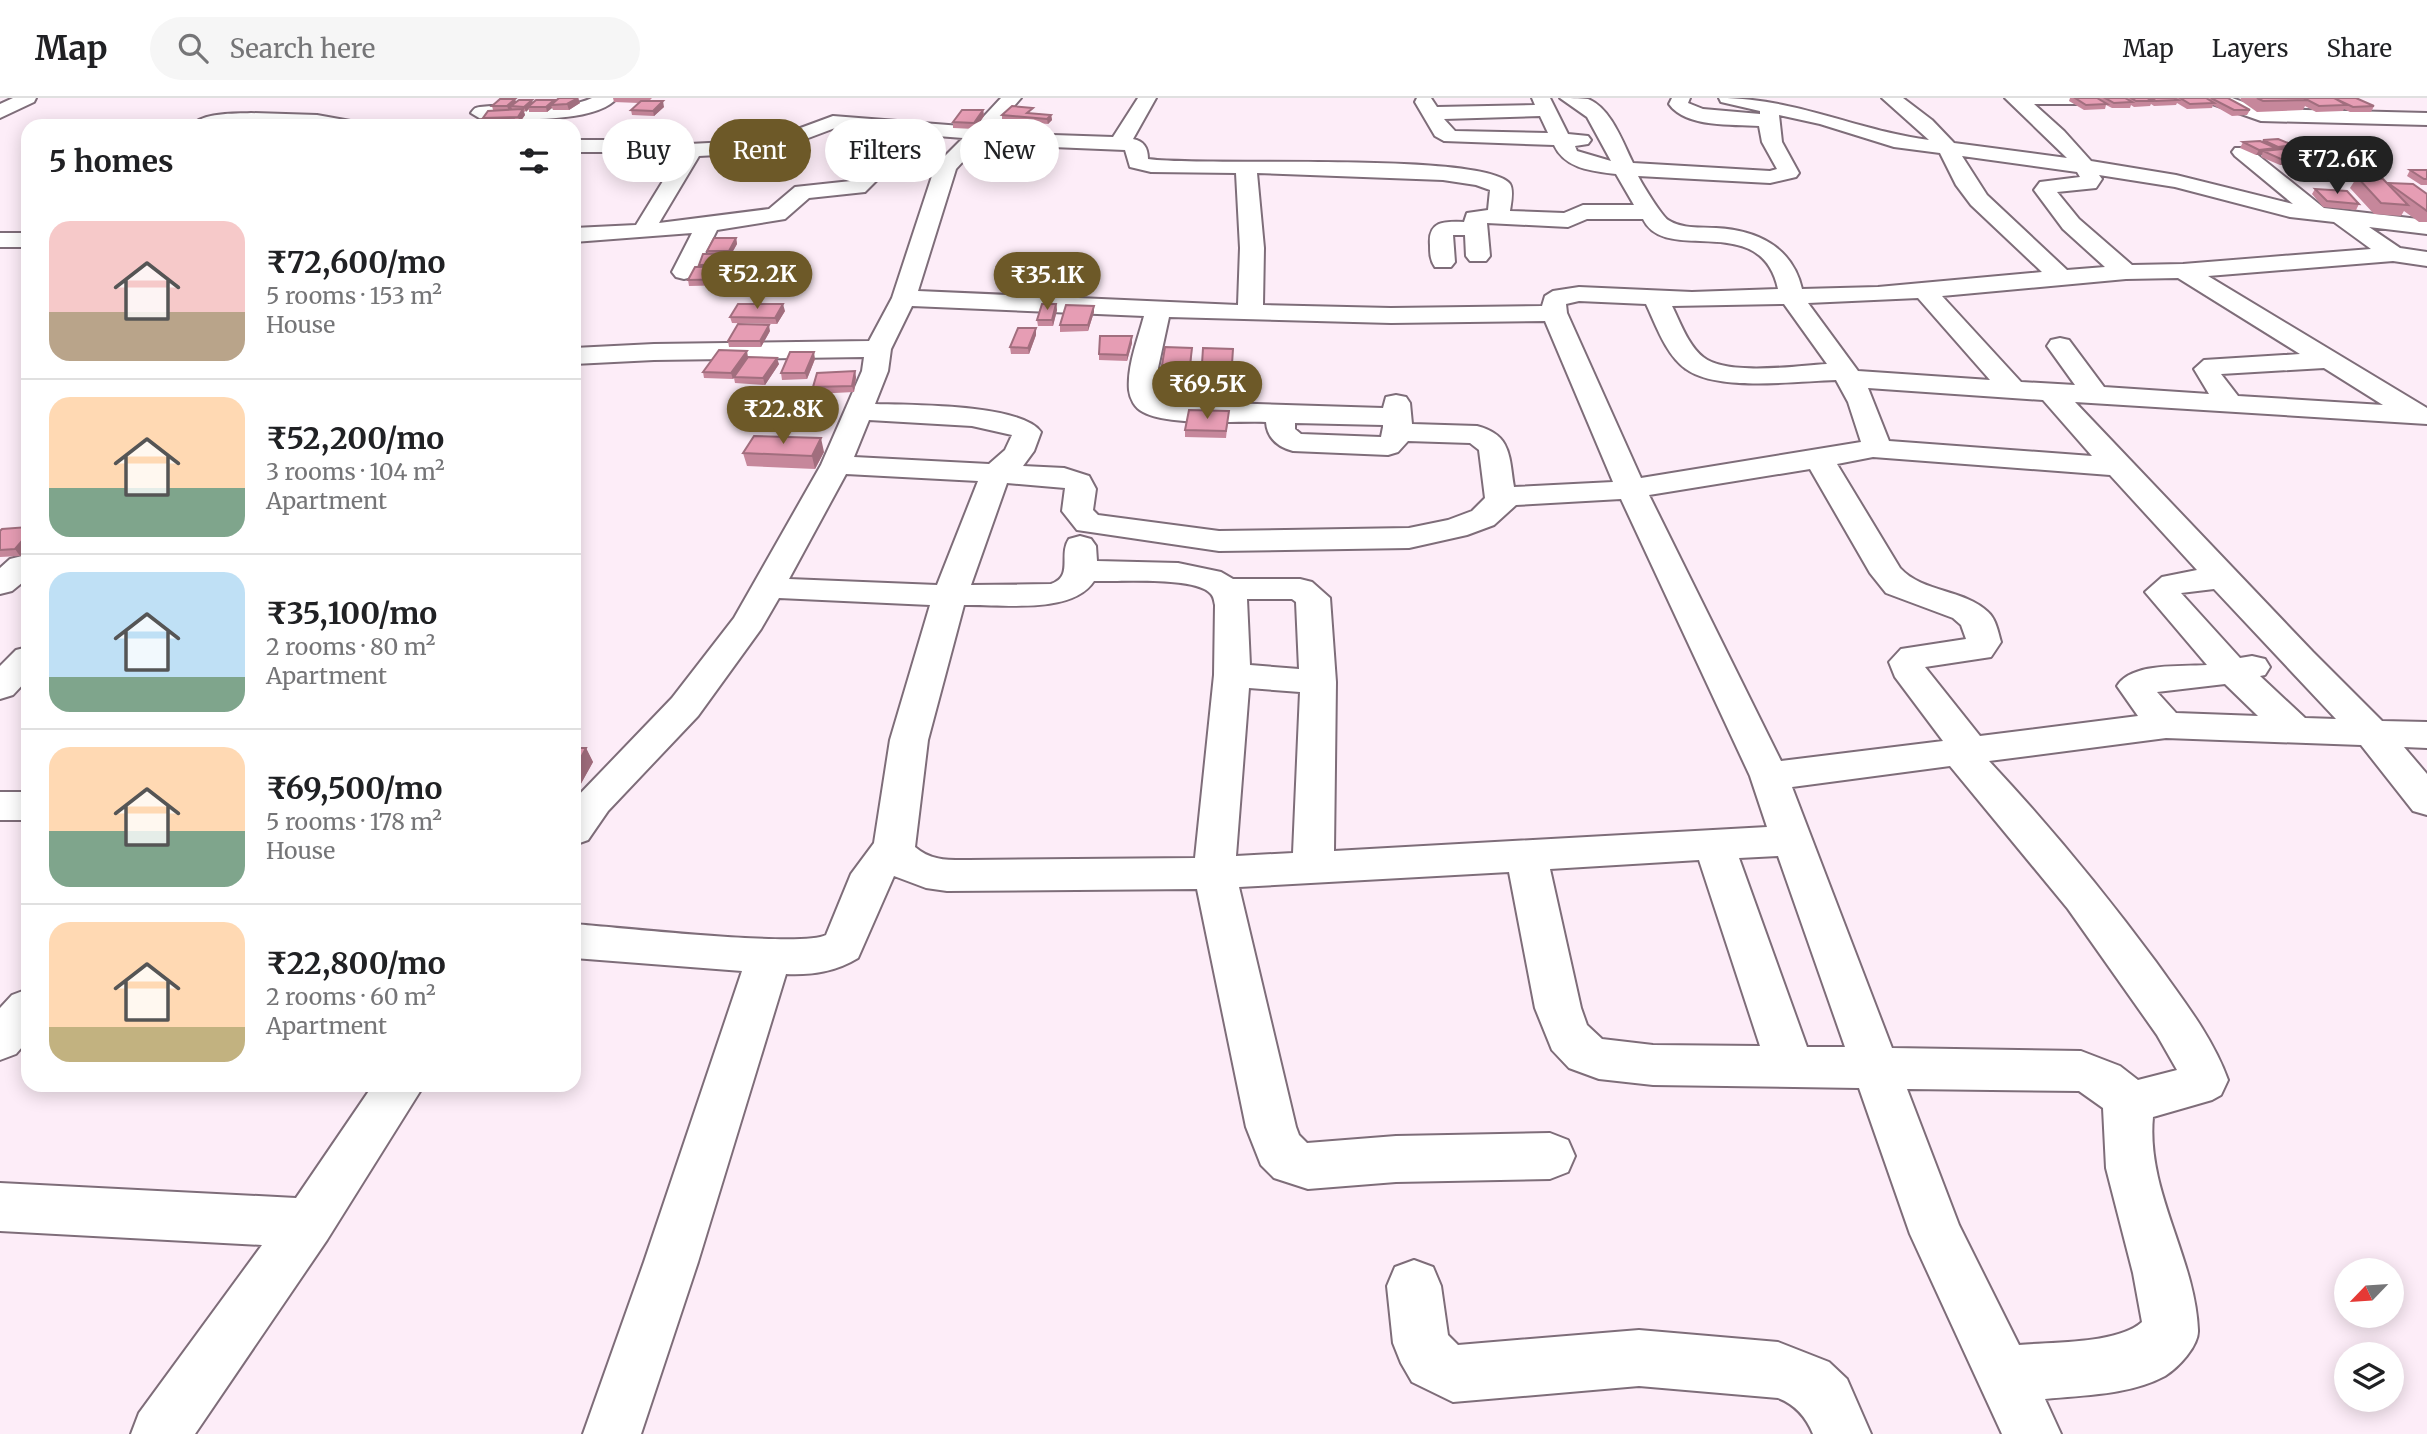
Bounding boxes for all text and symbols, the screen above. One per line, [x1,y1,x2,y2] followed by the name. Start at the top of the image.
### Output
[150,17,640,80] search box
[35,28,108,69] text: Map
[174,29,212,67] icon: search
[230,32,375,65] text: Search here
[2123,33,2174,64] text: Map
[2212,33,2288,64] text: Layers
[2326,33,2392,64] text: Share
[602,119,695,182] chip: Buy
[709,119,811,182] chip: Rent
[825,119,946,182] chip: Filters
[960,119,1059,182] chip: New
[2280,136,2394,196] pin: ₹72.6K
[49,142,174,180] text: 5 homes
[515,142,553,180] icon: filters
[2297,144,2377,173] text: ₹72.6K
[266,243,445,281] text: ₹72,600/mo
[105,249,189,333] icon: home
[700,252,814,311] pin: ₹52.2K
[990,252,1104,312] pin: ₹35.1K
[717,259,797,288] text: ₹52.2K
[1010,260,1084,289] text: ₹35.1K
[266,281,442,310] text: 5 rooms · 153 m²
[266,310,335,339] text: House
[1150,362,1264,421] pin: ₹69.5K
[1168,369,1246,398] text: ₹69.5K
[726,386,840,446] pin: ₹22.8K
[743,394,823,423] text: ₹22.8K
[266,419,444,457] text: ₹52,200/mo
[105,425,189,509] icon: home
[266,457,445,486] text: 3 rooms · 104 m²
[266,486,387,515] text: Apartment
[266,594,437,632] text: ₹35,100/mo
[105,600,189,684] icon: home
[266,632,435,661] text: 2 rooms · 80 m²
[266,661,387,690] text: Apartment
[266,769,442,807] text: ₹69,500/mo
[105,775,189,859] icon: home
[266,807,442,836] text: 5 rooms · 178 m²
[266,836,335,865] text: House
[266,944,446,982] text: ₹22,800/mo
[105,950,189,1034] icon: home
[266,982,436,1011] text: 2 rooms · 60 m²
[266,1011,387,1040] text: Apartment
[2334,1258,2404,1328] north arrow
[2334,1258,2404,1412] map controls
[2334,1342,2404,1412] button: layers

